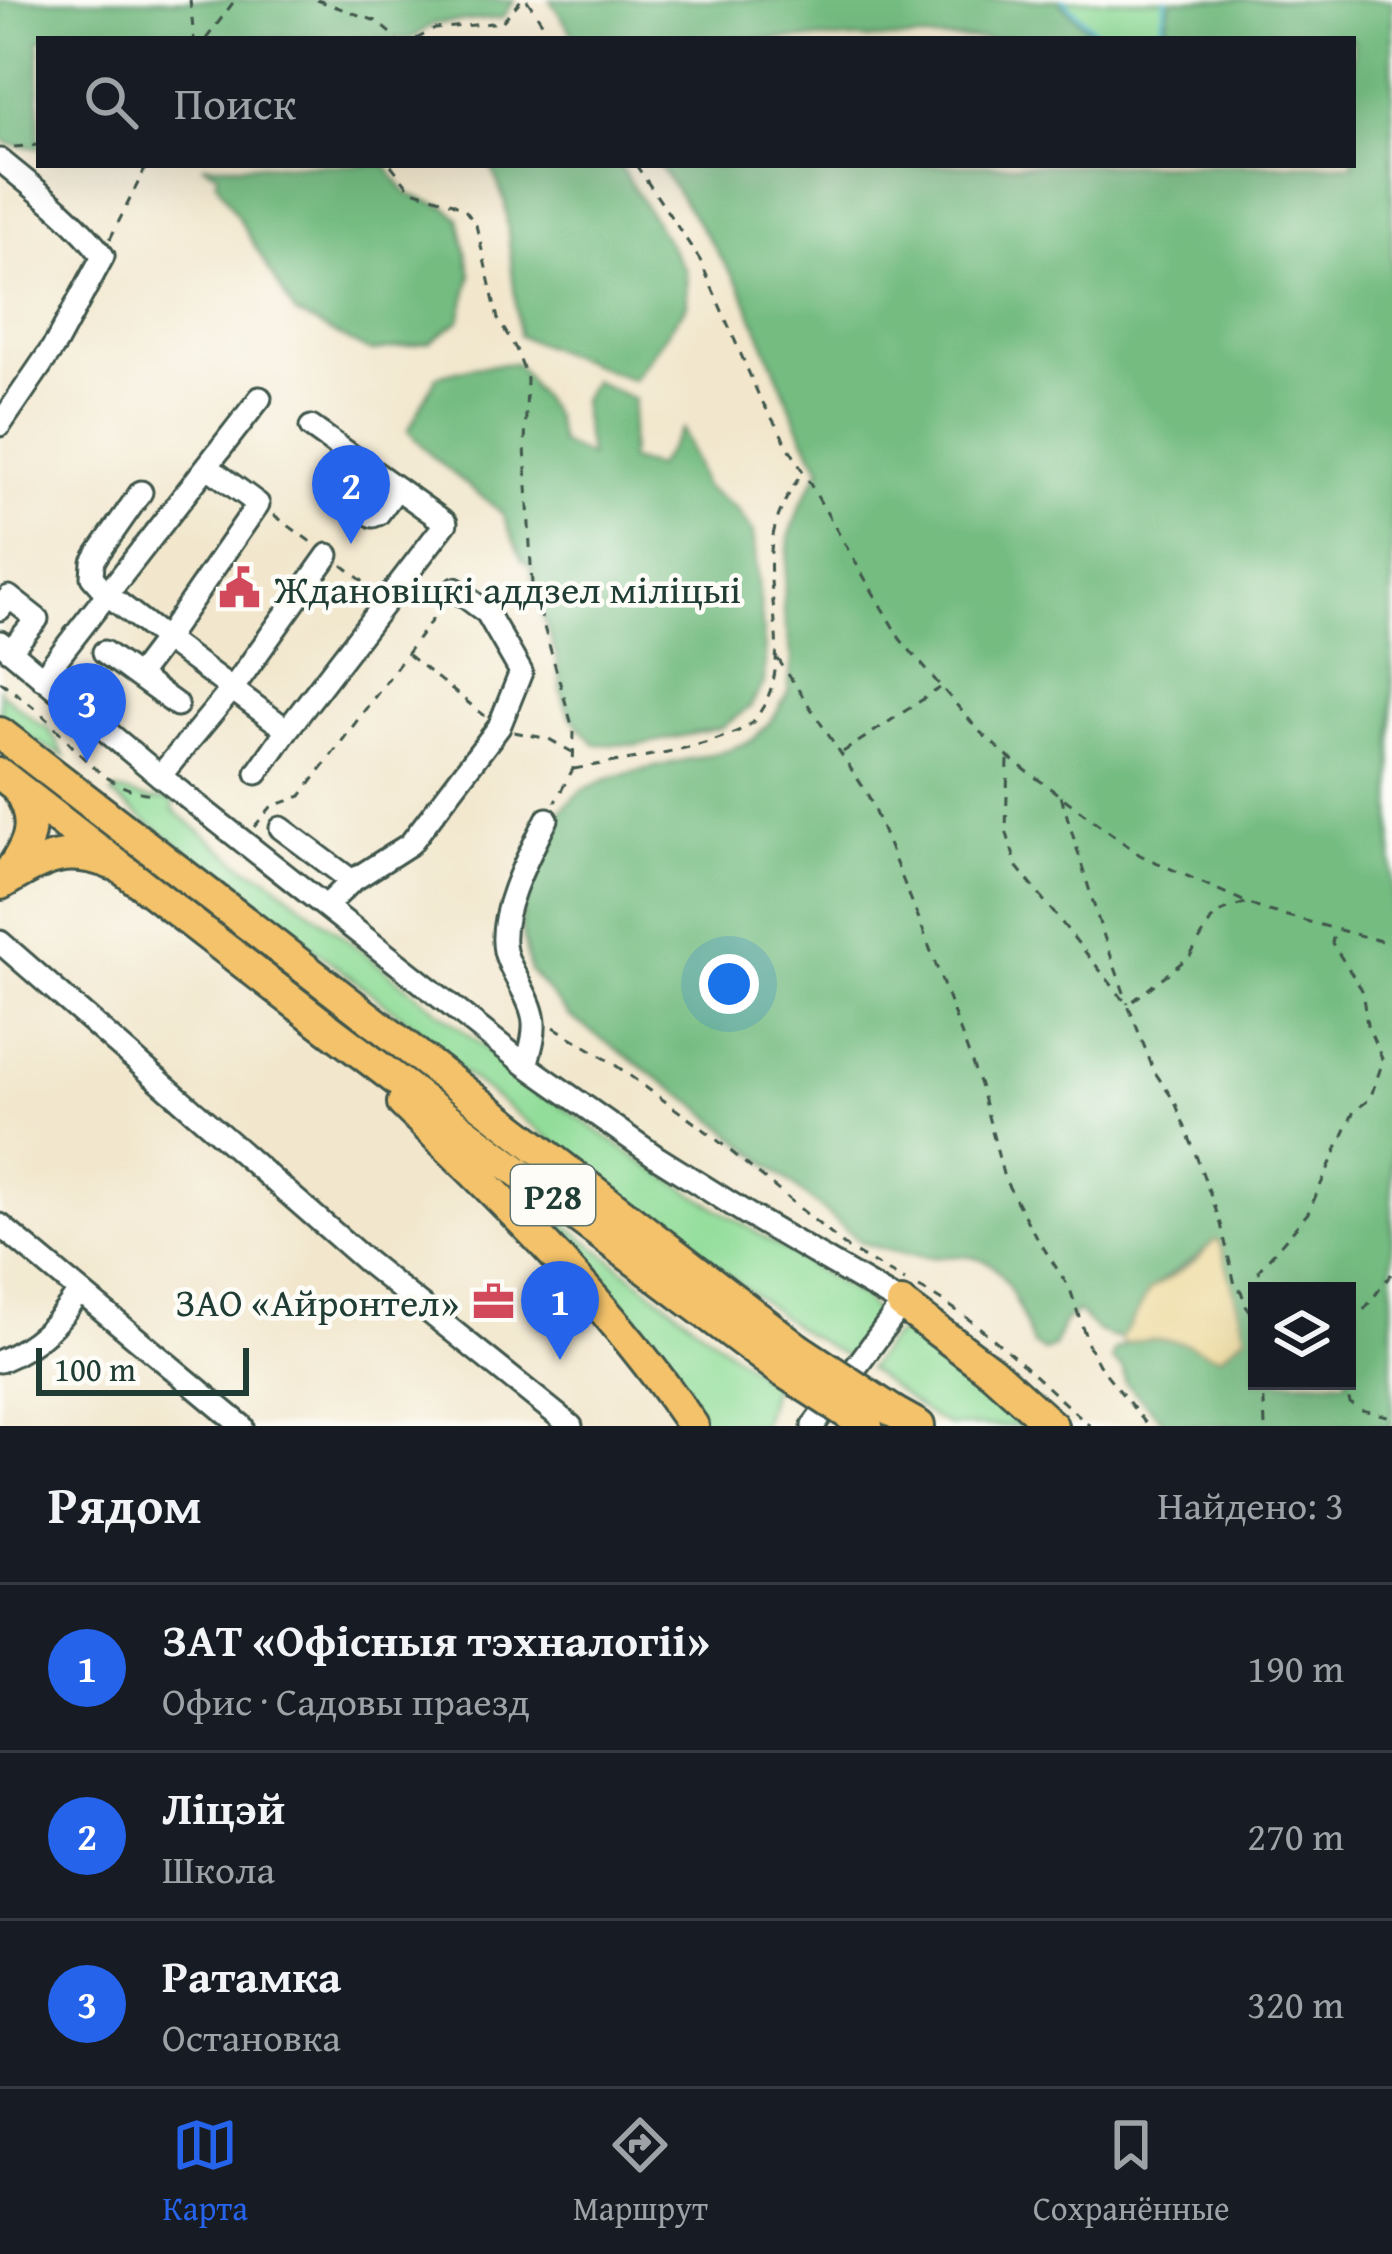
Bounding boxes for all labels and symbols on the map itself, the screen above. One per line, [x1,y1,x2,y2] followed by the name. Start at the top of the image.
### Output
[312,445,390,544] pin: 2
[273,560,741,617] place label: Ждановіцкі аддзел міліцыі
[217,565,263,611] public building icon: Ждановіцкі аддзел міліцыі
[48,663,126,762] pin: 3
[699,954,759,1014] your location
[511,1165,595,1225] road number: Р28
[521,1261,599,1360] pin: 1
[175,1273,459,1330] place label: ЗАО «Айронтел»
[470,1278,516,1324] office icon: ЗАО «Айронтел»
[36,1342,249,1395] scale bar

